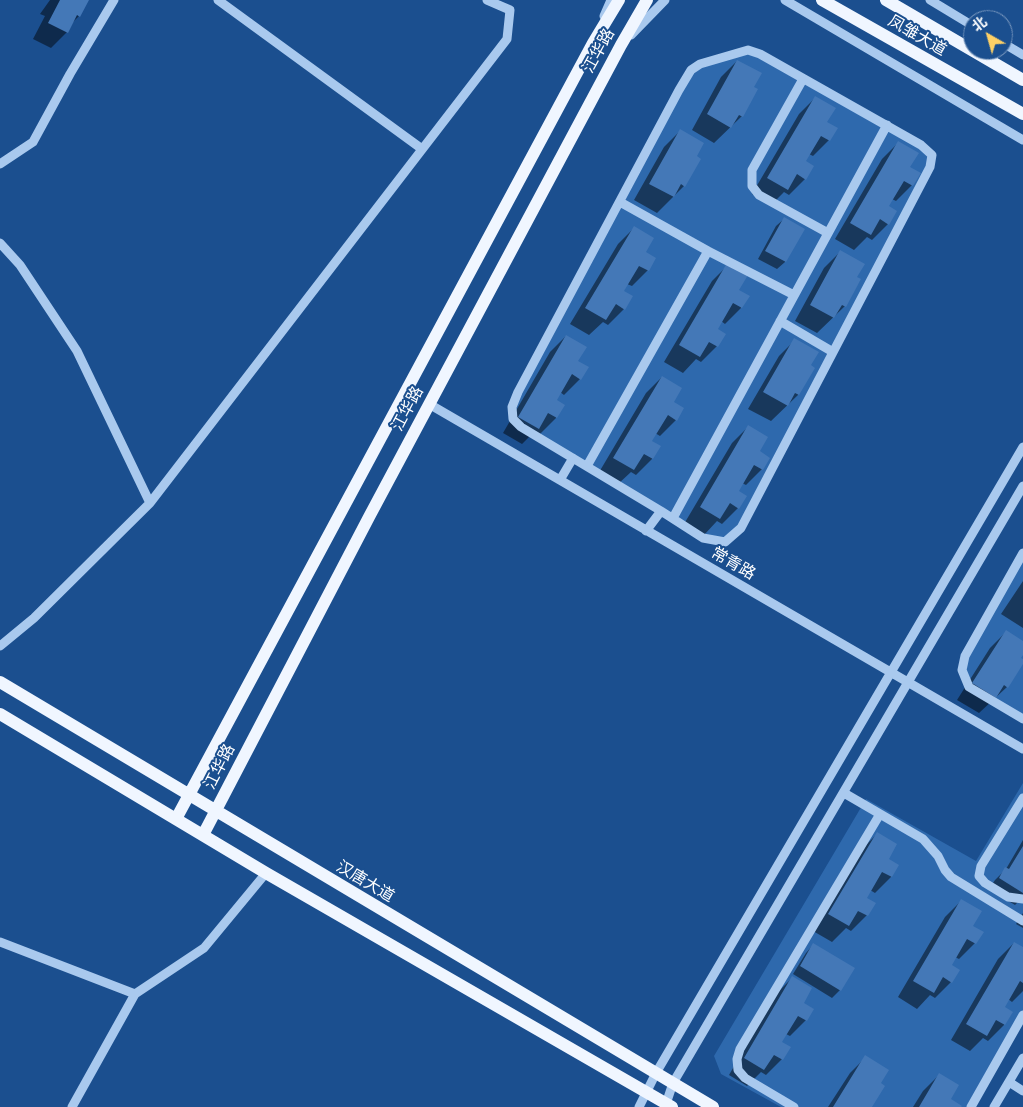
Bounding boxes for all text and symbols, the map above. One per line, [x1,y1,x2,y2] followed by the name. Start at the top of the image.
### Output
[963,10,1013,60] north arrow
[884,12,950,60] street label: 凤雏大道
[969,13,990,35] text: 北
[579,25,619,77] street label: 江华路
[388,383,428,435] street label: 江华路
[707,544,759,584] street label: 常青路
[201,741,239,793] street label: 江华路
[333,857,397,907] street label: 汉唐大道

